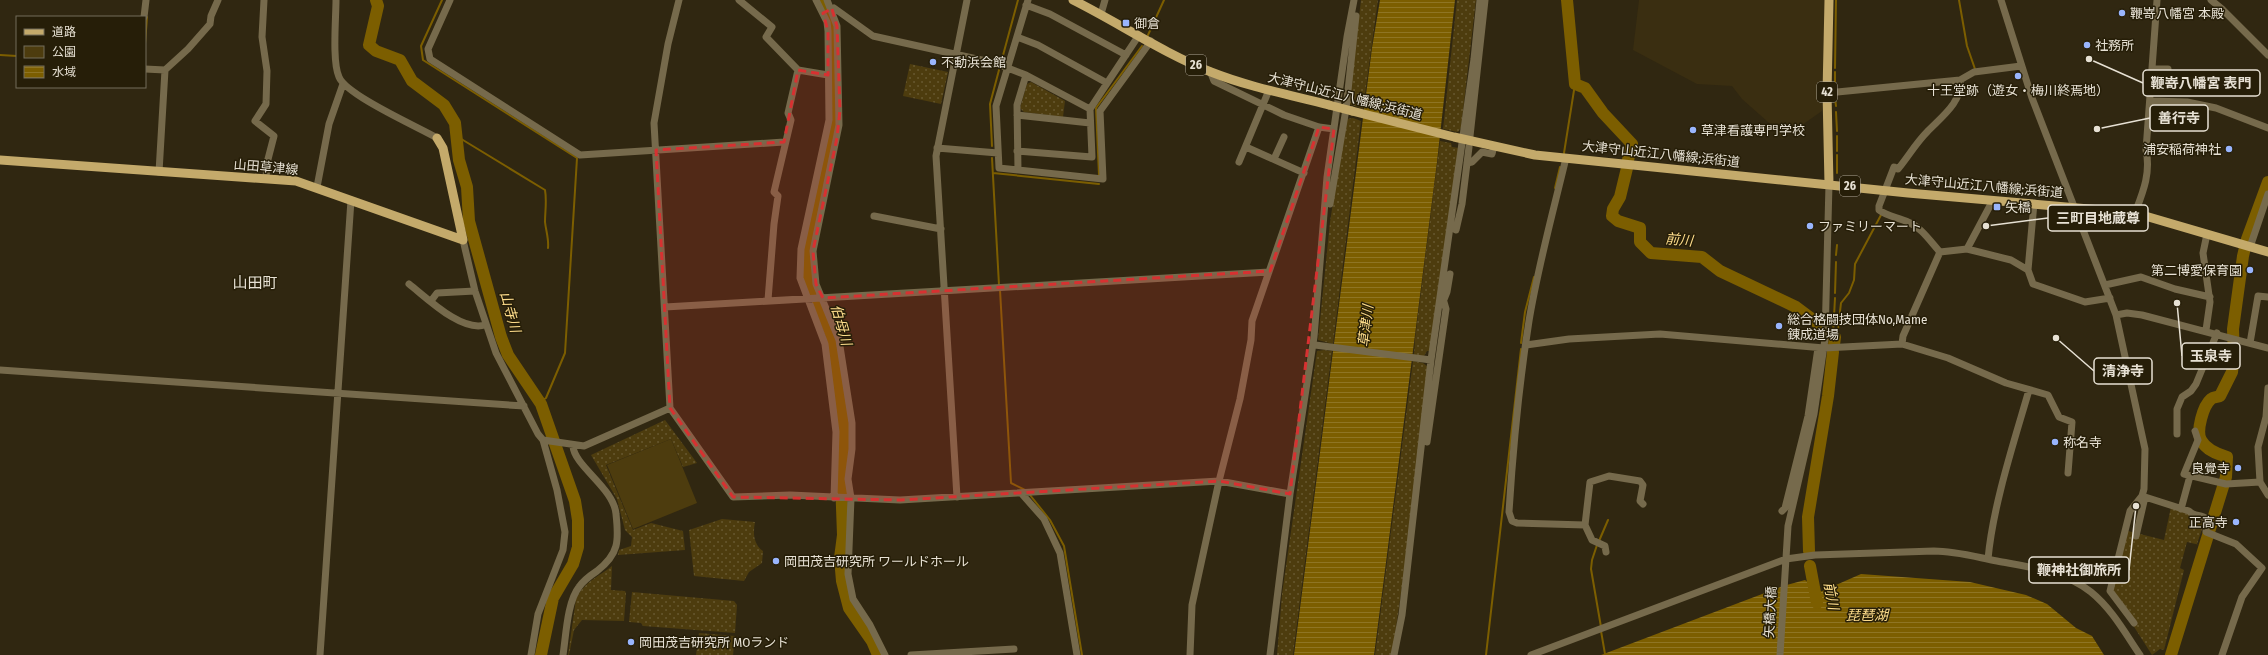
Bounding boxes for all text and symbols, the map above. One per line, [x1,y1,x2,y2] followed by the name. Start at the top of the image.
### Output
[2130,6,2224,21] place label: 鞭嵜八幡宮 本殿
[2117,8,2127,18] marker: 鞭嵜八幡宮 本殿
[16,16,146,88] legend
[1134,16,1160,31] place label: 御倉
[1121,18,1131,28] marker: 御倉
[52,25,76,39] text: 道路
[2095,38,2134,53] place label: 社務所
[2082,40,2092,50] marker: 社務所
[52,45,76,59] text: 公園
[941,55,1006,70] place label: 不動浜会館
[1186,55,1206,75] road number: 26
[928,57,938,67] marker: 不動浜会館
[52,65,76,79] text: 水域
[1266,70,1424,122] street label: 大津守山近江八幡線;浜街道
[2143,70,2260,96] callout: 鞭嵜八幡宮 表門
[2013,71,2023,81] marker: 十王堂跡（遊女・梅川終焉地）
[2151,75,2251,92] text: 鞭嵜八幡宮 表門
[1817,82,1837,102] road number: 42
[1927,83,2109,98] place label: 十王堂跡（遊女・梅川終焉地）
[2150,105,2208,131] callout: 善行寺
[2158,110,2200,127] text: 善行寺
[1701,123,1805,138] place label: 草津看護専門学校
[1688,125,1698,135] marker: 草津看護専門学校
[1581,138,1741,170] street label: 大津守山近江八幡線;浜街道
[2143,142,2221,157] place label: 浦安稲荷神社
[2224,144,2234,154] marker: 浦安稲荷神社
[233,157,299,177] street label: 山田草津線
[1904,172,2064,200] street label: 大津守山近江八幡線;浜街道
[1840,176,1860,196] road number: 26
[2005,200,2031,215] place label: 矢橋
[1992,202,2002,212] marker: 矢橋
[2048,205,2148,231] callout: 三町目地蔵尊
[2056,210,2140,227] text: 三町目地蔵尊
[1818,219,1922,234] place label: ファミリーマート
[1805,221,1815,231] marker: ファミリーマート
[1664,230,1696,250] water label: 前川
[2151,263,2242,278] place label: 第二博愛保育園
[2245,265,2255,275] marker: 第二博愛保育園
[232,274,278,292] district label: 山田町
[496,289,525,336] water label: 山寺川
[827,302,856,349] water label: 伯母川
[1355,302,1377,348] water label: 草津川
[1787,312,1927,342] place label: 総合格闘技団体No,Mame 錬成道場
[1774,321,1784,331] marker: 総合格闘技団体No,Mame 錬成道場
[2182,343,2240,369] callout: 玉泉寺
[2190,348,2232,365] text: 玉泉寺
[2094,358,2152,384] callout: 清浄寺
[2102,363,2144,380] text: 清浄寺
[2063,435,2102,450] place label: 称名寺
[2050,437,2060,447] marker: 称名寺
[2191,461,2230,476] place label: 良覺寺
[2233,463,2243,473] marker: 良覺寺
[2189,515,2228,530] place label: 正高寺
[2231,517,2241,527] marker: 正高寺
[784,554,969,569] place label: 岡田茂吉研究所 ワールドホール
[771,556,781,566] marker: 岡田茂吉研究所 ワールドホール
[2029,557,2129,583] callout: 鞭神社御旅所
[2037,562,2121,579] text: 鞭神社御旅所
[1820,581,1842,613] water label: 前川
[1761,586,1779,638] street label: 矢橋大橋
[1846,607,1890,624] water label: 琵琶湖
[639,635,789,650] place label: 岡田茂吉研究所 MOランド
[626,637,636,647] marker: 岡田茂吉研究所 MOランド

